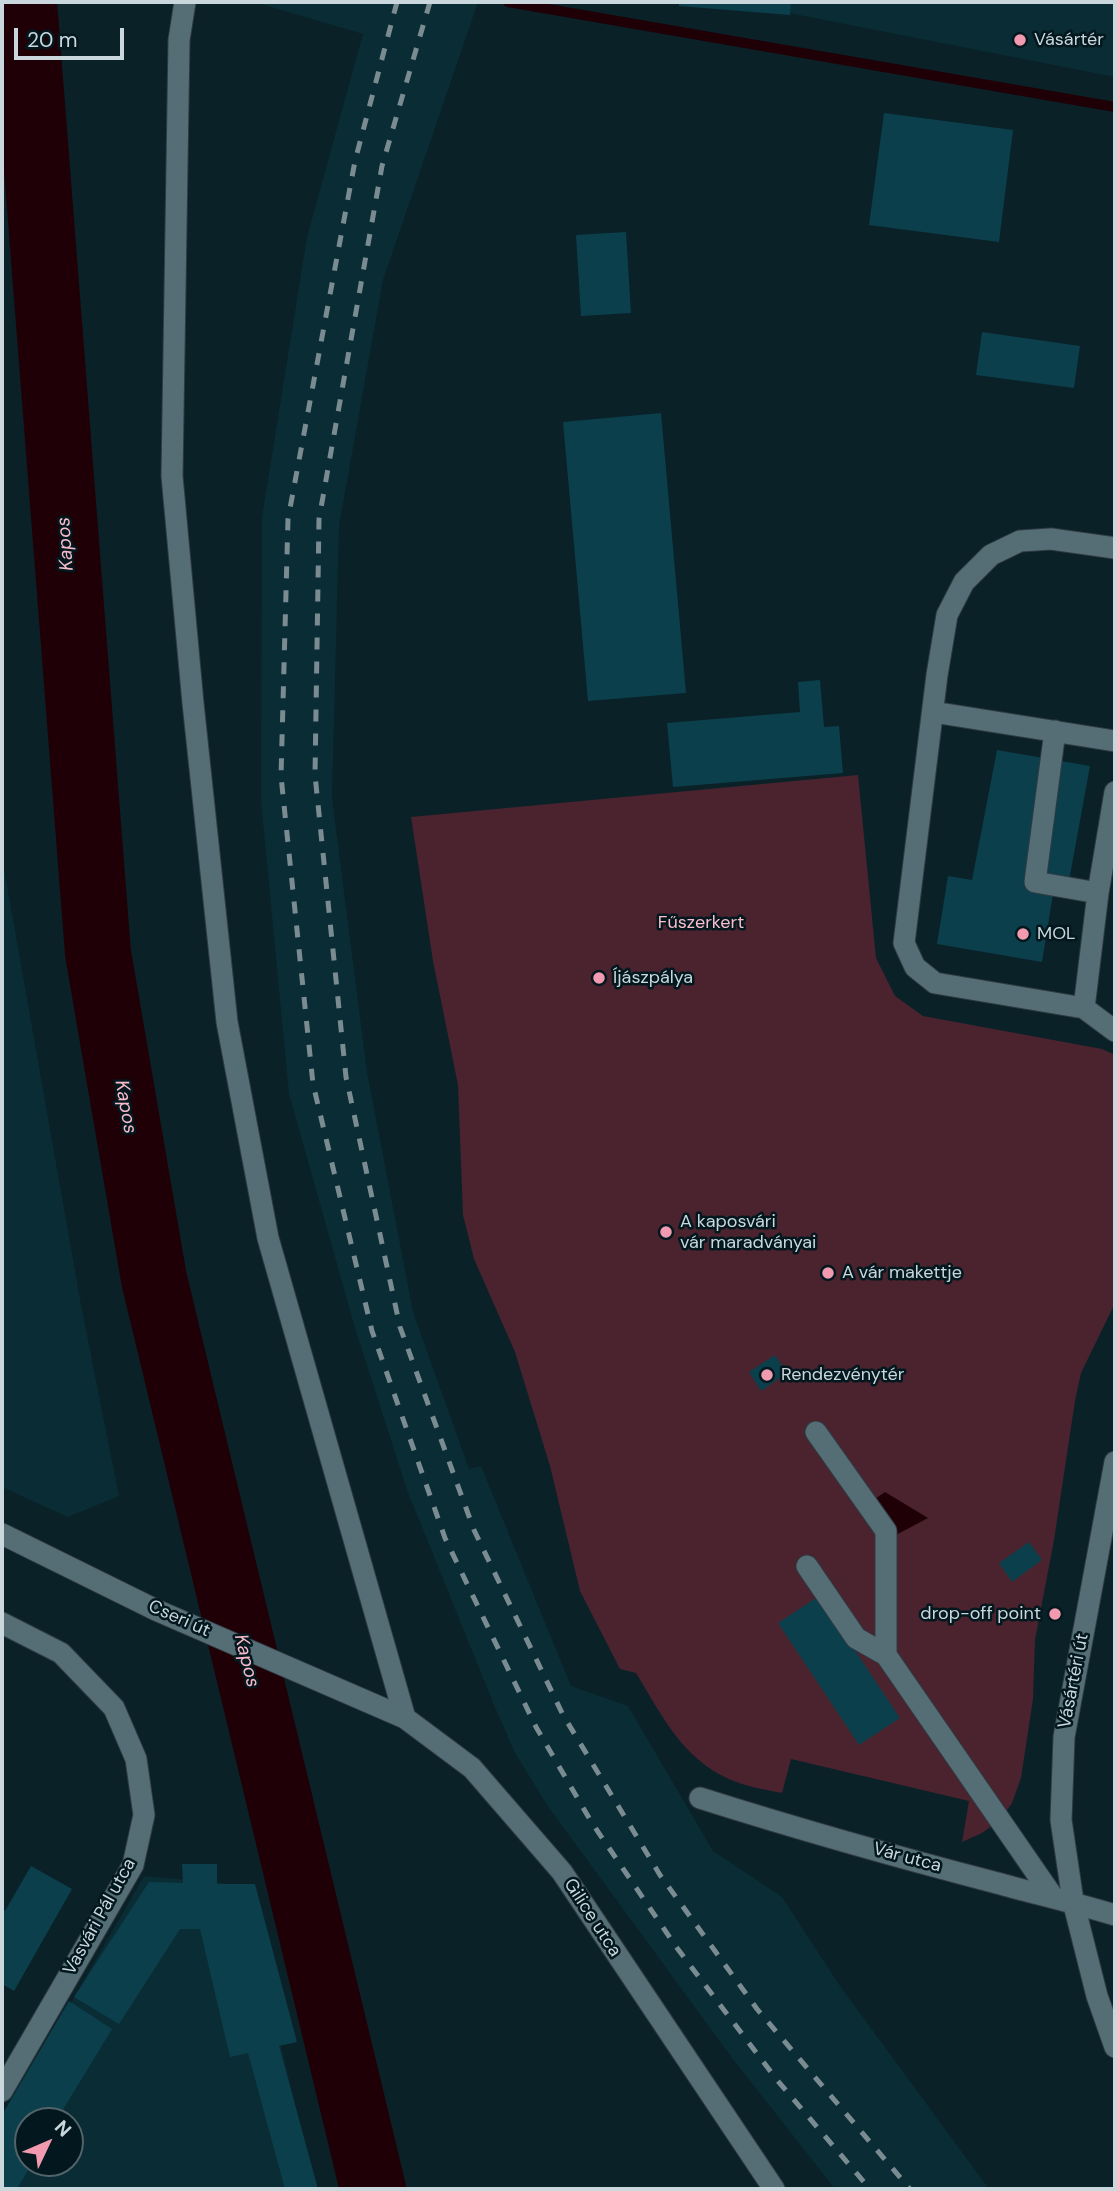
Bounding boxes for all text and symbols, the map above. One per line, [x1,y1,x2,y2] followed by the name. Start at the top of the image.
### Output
[18,14,128,58] scale bar
[27,26,78,54] text: 20 m
[1034,29,1104,51] place label: Vásártér
[1012,32,1028,48] marker: Vásártér
[53,516,79,572] water label: Kapos
[658,912,744,934] park label: Fűszerkert
[1037,923,1076,945] place label: MOL
[1015,926,1031,942] marker: MOL
[613,967,693,989] place label: Íjászpálya
[591,970,607,986] marker: Íjászpálya
[109,1078,141,1136] water label: Kapos
[680,1211,816,1254] place label: A kaposvári vár maradványai
[658,1224,674,1240] marker: A kaposvári vár maradványai
[842,1262,962,1284] place label: A vár makettje
[820,1265,836,1281] marker: A vár makettje
[781,1364,904,1386] place label: Rendezvénytér
[759,1367,775,1383] marker: Rendezvénytér
[145,1596,213,1642] street label: Cseri út
[920,1603,1041,1625] place label: drop-off point
[1047,1606,1063,1622] marker: drop-off point
[228,1632,264,1690] water label: Kapos
[1054,1632,1094,1730] street label: Vásártéri út
[871,1839,943,1877] street label: Vár utca
[59,1855,141,1979] street label: Vasvári Pál utca
[559,1875,625,1961] street label: Gilice utca
[14,2107,84,2177] north arrow
[49,2115,77,2142] text: N

